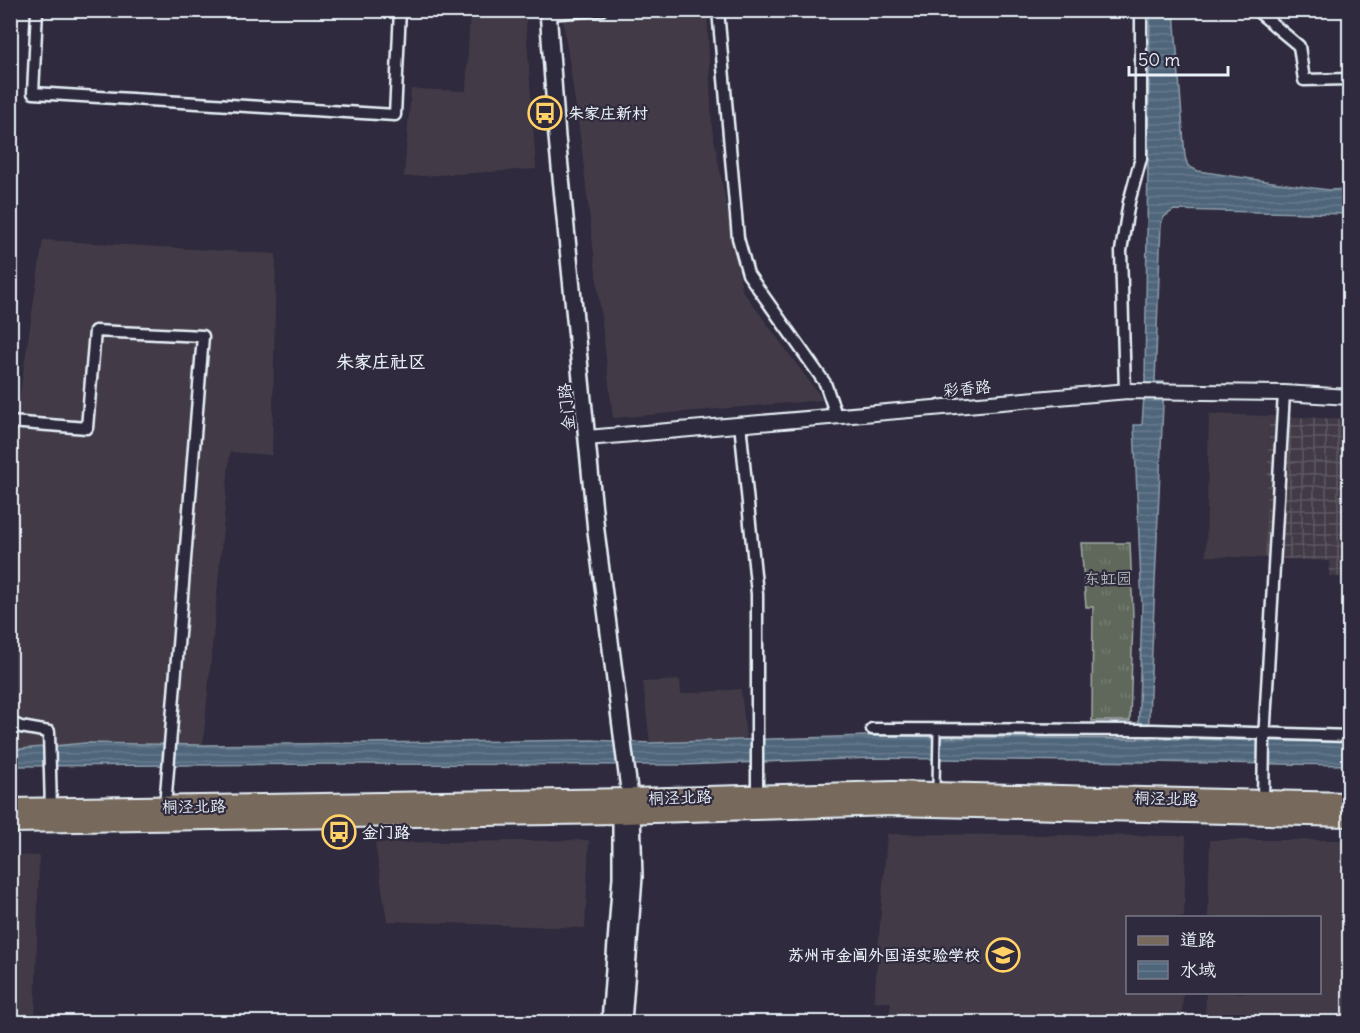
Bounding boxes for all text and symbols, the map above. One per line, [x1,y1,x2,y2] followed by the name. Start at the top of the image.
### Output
[1129,39,1228,77] scale bar
[1138,48,1180,71] text: 50 m
[527,95,563,131] bus stop icon: 朱家庄新村
[568,103,648,123] place label: 朱家庄新村
[336,350,426,373] district label: 朱家庄社区
[942,376,992,400] street label: 彩香路
[554,382,578,432] street label: 金门路
[1084,568,1132,588] park label: 东虹园
[648,786,712,808] street label: 桐泾北路
[1134,787,1198,809] street label: 桐泾北路
[162,795,226,817] street label: 桐泾北路
[321,814,357,850] bus stop icon: 金门路
[362,822,410,842] place label: 金门路
[1126,916,1321,994] legend
[1180,928,1216,951] text: 道路
[985,937,1021,973] school or university icon: 苏州市金阊外国语实验学校
[788,945,980,965] place label: 苏州市金阊外国语实验学校
[1180,958,1216,981] text: 水域

